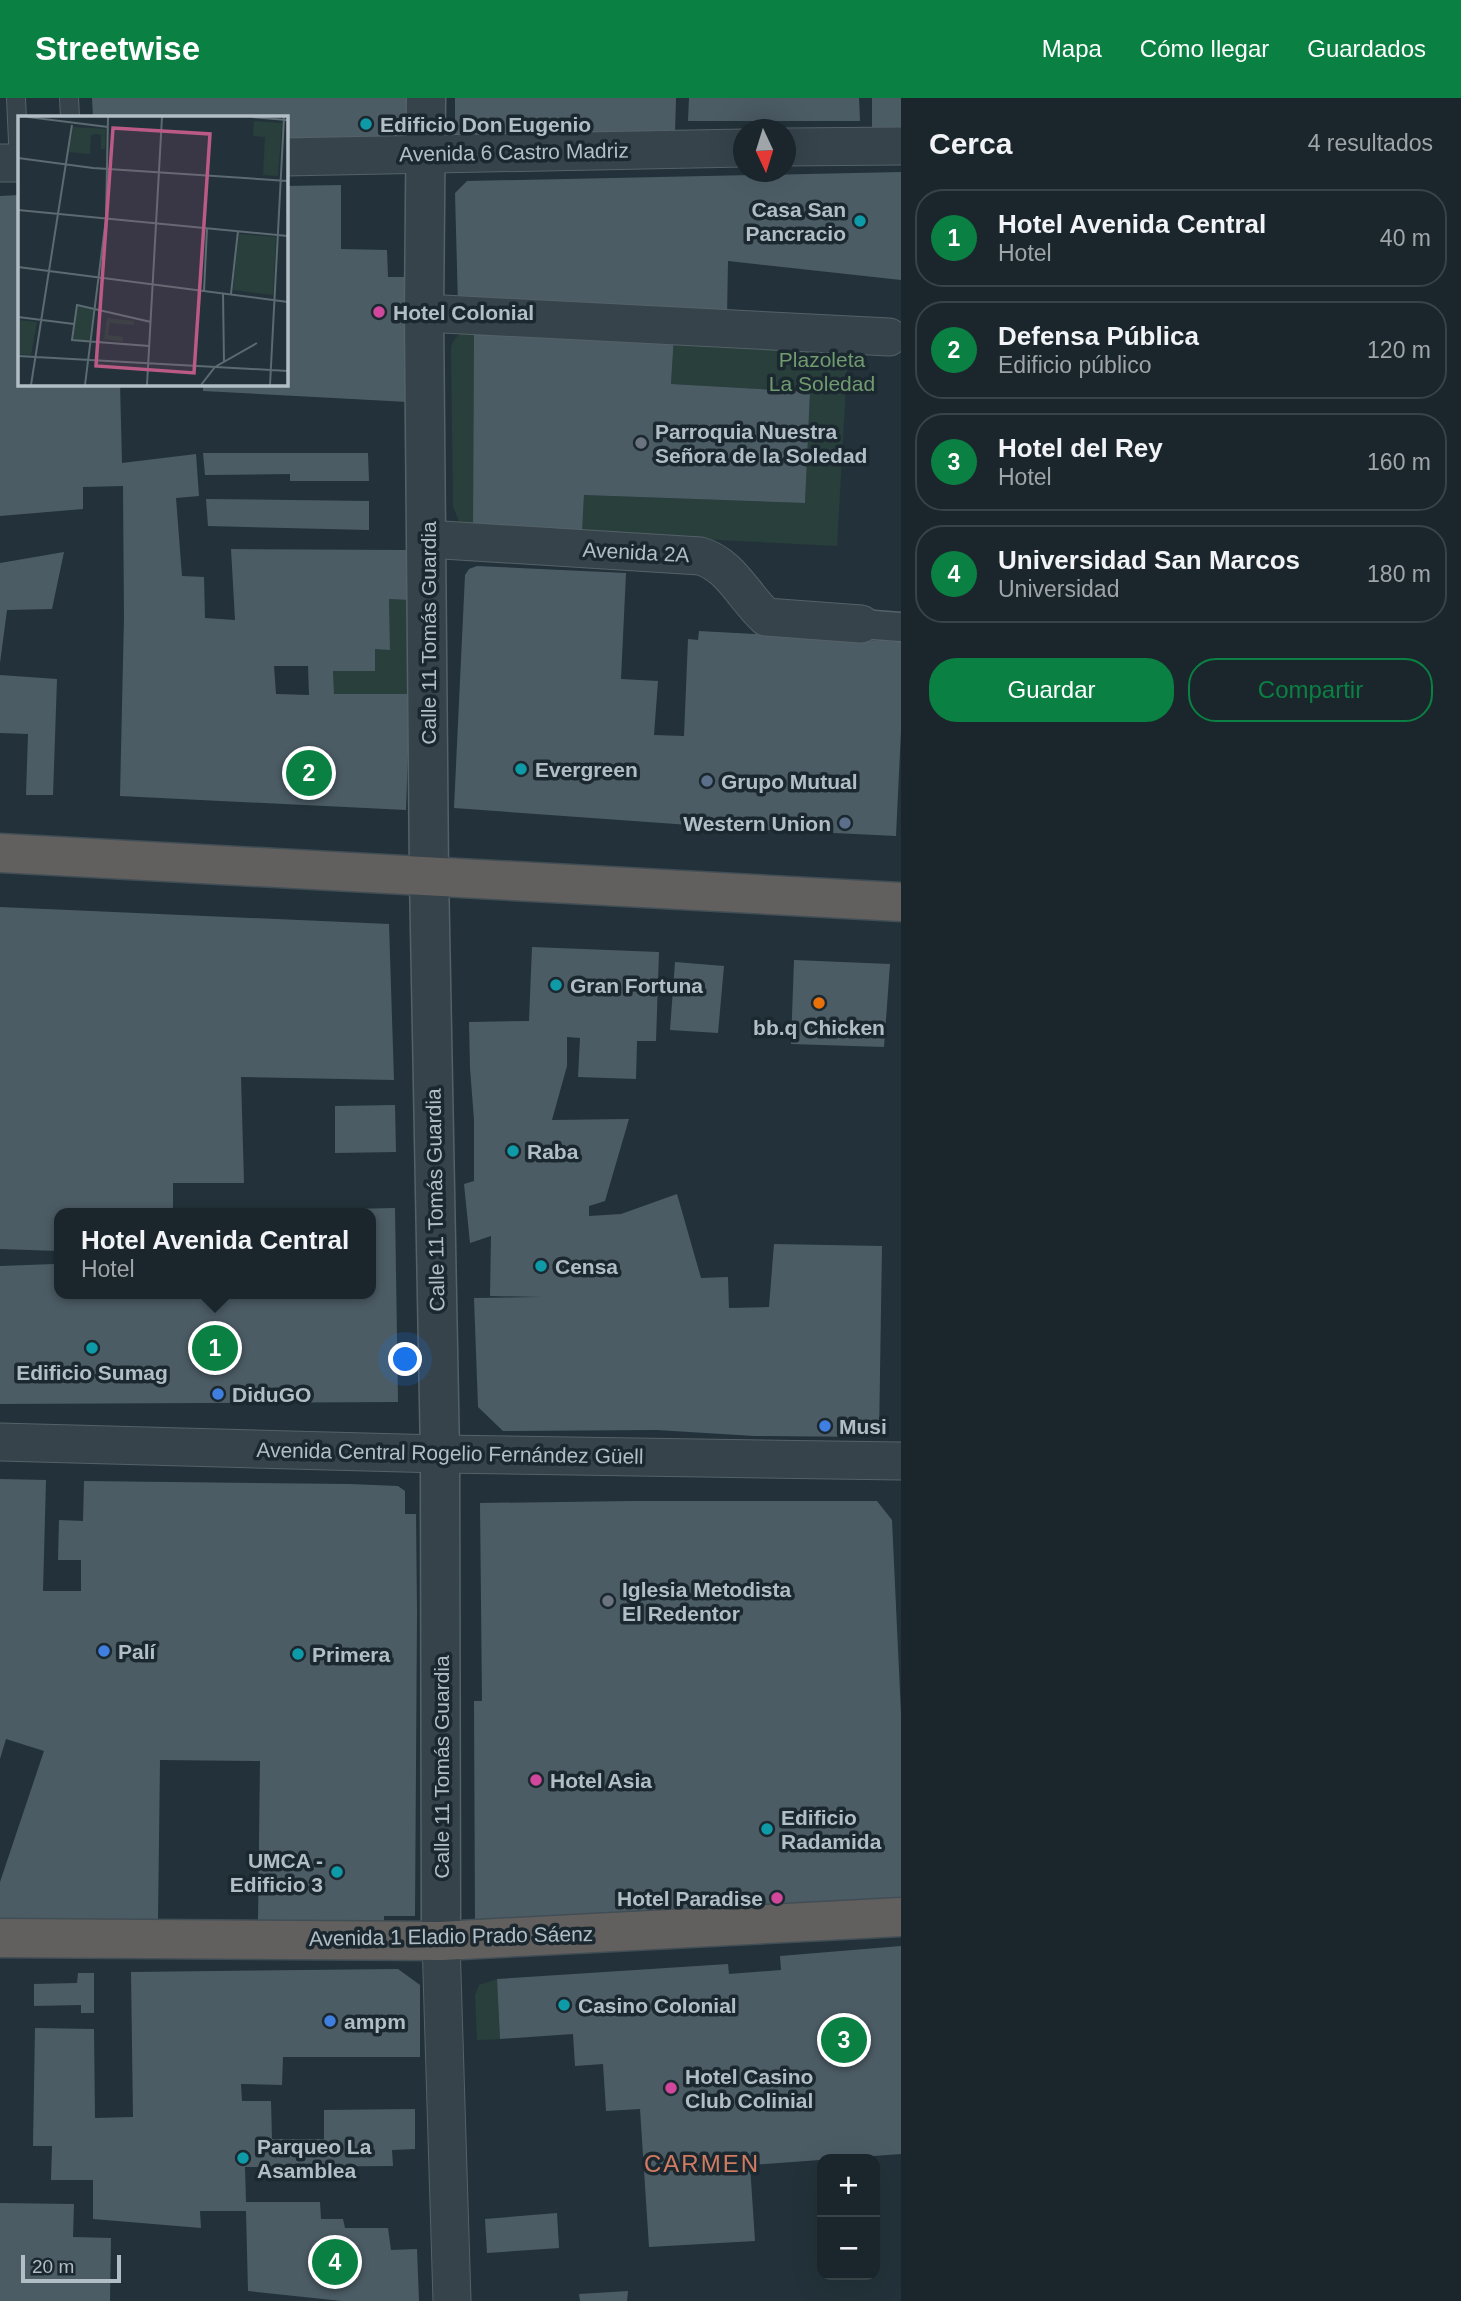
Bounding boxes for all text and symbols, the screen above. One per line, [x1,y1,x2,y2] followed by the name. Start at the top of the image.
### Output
[35,30,200,67] text: Streetwise
[1042,35,1102,62] text: Mapa
[1140,35,1269,62] text: Cómo llegar
[1307,35,1426,62] text: Guardados
[380,113,591,136] place label: Edificio Don Eugenio
[18,116,287,385] inset map
[358,116,374,132] marker: Edificio Don Eugenio
[733,119,796,182] north arrow
[929,127,1012,160] text: Cerca
[1308,130,1433,156] text: 4 resultados
[399,138,629,166] street label: Avenida 6 Castro Madriz
[746,198,846,245] place label: Casa San Pancracio
[998,209,1266,239] text: Hotel Avenida Central
[852,213,868,229] marker: Casa San Pancracio
[948,225,960,251] text: 1
[1380,225,1431,251] text: 40 m
[998,240,1052,266] text: Hotel
[393,301,534,324] place label: Hotel Colonial
[371,304,387,320] marker: Hotel Colonial
[998,321,1199,351] text: Defensa Pública
[948,337,960,363] text: 2
[1367,337,1431,363] text: 120 m
[769,348,875,395] park label: Plazoleta La Soledad
[998,352,1151,378] text: Edificio público
[655,420,867,467] place label: Parroquia Nuestra Señora de la Soledad
[998,433,1163,463] text: Hotel del Rey
[633,435,649,451] marker: Parroquia Nuestra Señora de la Soledad
[948,449,960,475] text: 3
[1367,449,1431,475] text: 160 m
[998,464,1052,490] text: Hotel
[417,521,440,745] street label: Calle 11 Tomás Guardia
[582,538,690,566] street label: Avenida 2A
[998,545,1300,575] text: Universidad San Marcos
[948,561,960,587] text: 4
[1367,561,1431,587] text: 180 m
[998,576,1119,602] text: Universidad
[929,658,1174,722] button: Guardar
[1188,658,1433,722] button: Compartir
[286,747,332,799] pin: 2
[535,758,638,781] place label: Evergreen
[513,761,529,777] marker: Evergreen
[721,770,857,793] place label: Grupo Mutual
[699,773,715,789] marker: Grupo Mutual
[683,812,831,835] place label: Western Union
[837,815,853,831] marker: Western Union
[570,974,703,997] place label: Gran Fortuna
[548,977,564,993] marker: Gran Fortuna
[811,995,827,1011] marker: bb.q Chicken
[753,1016,885,1039] place label: bb.q Chicken
[422,1088,448,1312] street label: Calle 11 Tomás Guardia
[527,1140,579,1163] place label: Raba
[505,1143,521,1159] marker: Raba
[54,1208,376,1299] popup
[81,1225,349,1255] text: Hotel Avenida Central
[555,1255,618,1278] place label: Censa
[81,1256,135,1282] text: Hotel
[533,1258,549,1274] marker: Censa
[192,1322,238,1374] pin: 1
[84,1340,100,1356] marker: Edificio Sumag
[388,1342,422,1376] your location
[16,1361,168,1384] place label: Edificio Sumag
[232,1383,311,1406] place label: DiduGO
[210,1386,226,1402] marker: DiduGO
[839,1415,887,1438] place label: Musi
[817,1418,833,1434] marker: Musi
[256,1438,644,1468] street label: Avenida Central Rogelio Fernández Güell
[622,1578,792,1625] place label: Iglesia Metodista El Redentor
[600,1593,616,1609] marker: Iglesia Metodista El Redentor
[118,1640,157,1663] place label: Palí
[96,1643,112,1659] marker: Palí
[312,1643,391,1666] place label: Primera
[290,1646,306,1662] marker: Primera
[430,1655,453,1879] street label: Calle 11 Tomás Guardia
[550,1769,652,1792] place label: Hotel Asia
[528,1772,544,1788] marker: Hotel Asia
[781,1806,882,1853] place label: Edificio Radamida
[759,1821,775,1837] marker: Edificio Radamida
[230,1849,323,1896] place label: UMCA - Edificio 3
[329,1864,345,1880] marker: UMCA - Edificio 3
[617,1887,763,1910] place label: Hotel Paradise
[769,1890,785,1906] marker: Hotel Paradise
[309,1922,593,1950] street label: Avenida 1 Eladio Prado Sáenz
[578,1994,737,2017] place label: Casino Colonial
[556,1997,572,2013] marker: Casino Colonial
[344,2010,406,2033] place label: ampm
[322,2013,338,2029] marker: ampm
[821,2014,867,2066] pin: 3
[685,2065,813,2112] place label: Hotel Casino Club Colinial
[663,2080,679,2096] marker: Hotel Casino Club Colinial
[257,2135,372,2182] place label: Parqueo La Asamblea
[235,2150,251,2166] marker: Parqueo La Asamblea
[644,2150,760,2177] district label: CARMEN
[817,2154,880,2280] map controls
[817,2154,880,2217] button: +
[817,2217,880,2280] button: −
[312,2236,358,2288] pin: 4
[21,2252,121,2284] scale bar
[32,2256,74,2277] text: 20 m

